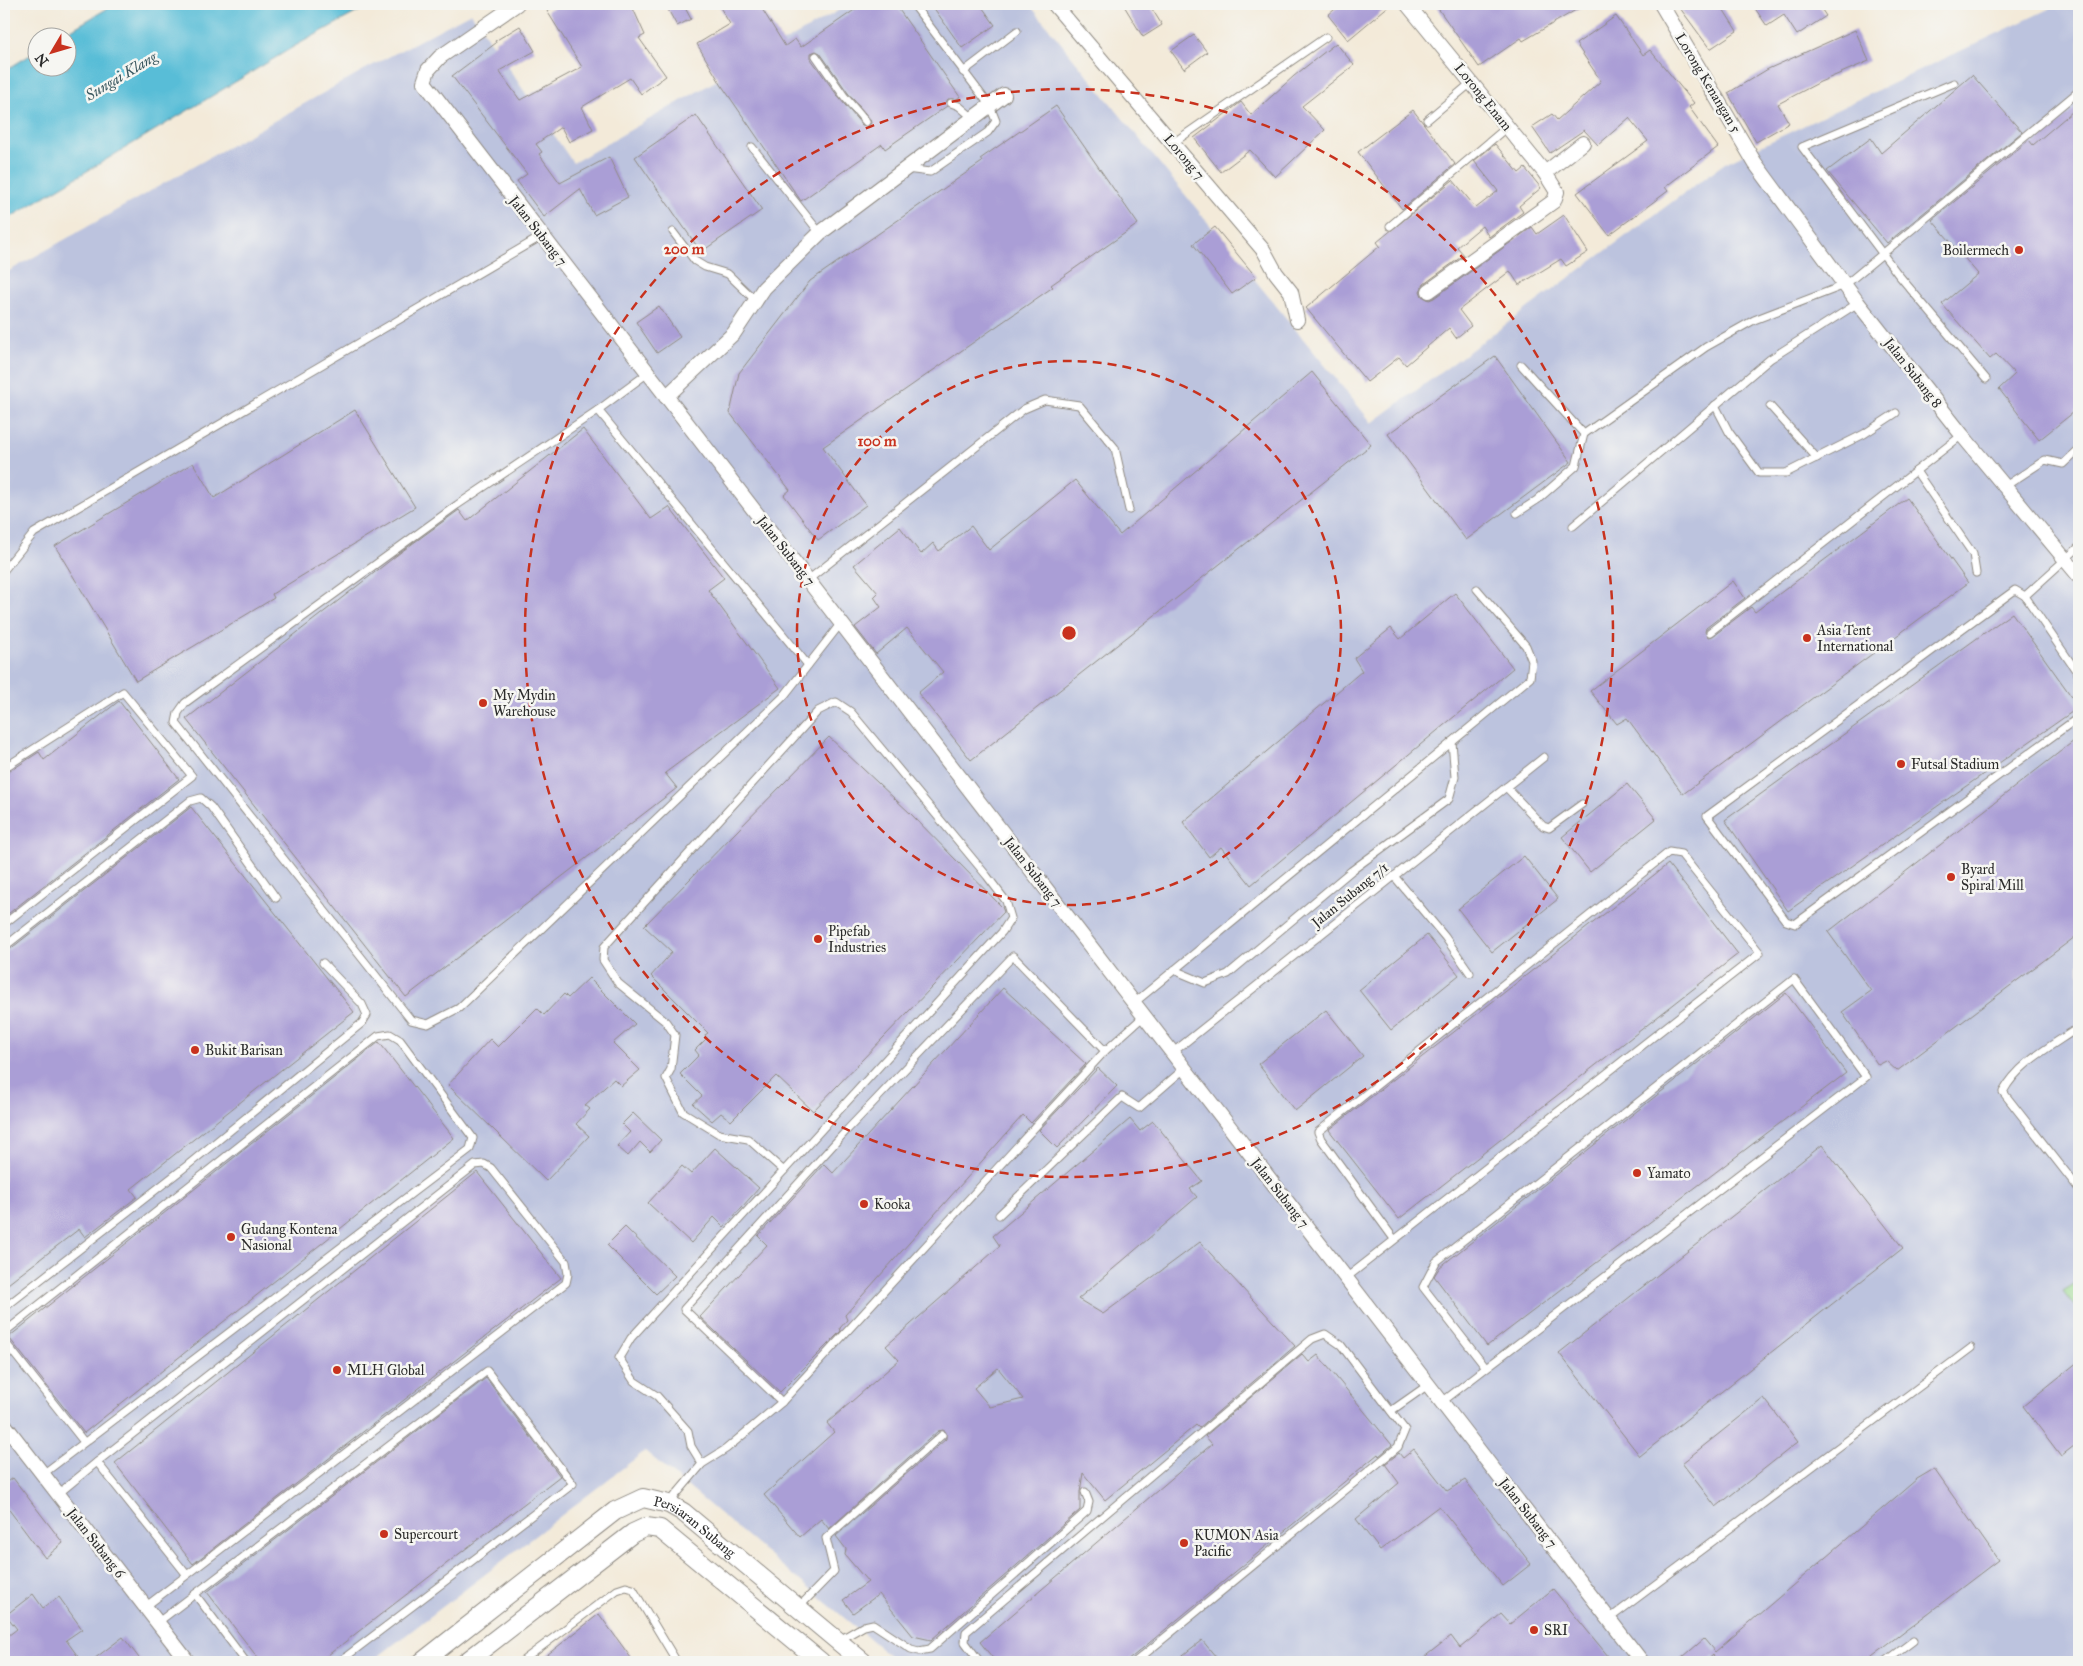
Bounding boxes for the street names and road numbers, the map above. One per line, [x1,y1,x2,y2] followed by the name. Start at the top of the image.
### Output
[1672,30,1745,136] street label: Lorong Kenangan 5
[1451,60,1516,134] street label: Lorong Enam
[1160,131,1208,183] street label: Lorong 7
[503,191,571,270] street label: Jalan Subang 7
[1878,333,1946,412] street label: Jalan Subang 8
[751,511,819,590] street label: Jalan Subang 7
[998,832,1066,911] street label: Jalan Subang 7
[1307,859,1393,933] street label: Jalan Subang 7/1
[1245,1153,1313,1232] street label: Jalan Subang 7
[1493,1473,1561,1552] street label: Jalan Subang 7
[652,1492,740,1561] street label: Persiaran Subang
[61,1503,129,1583] street label: Jalan Subang 6

